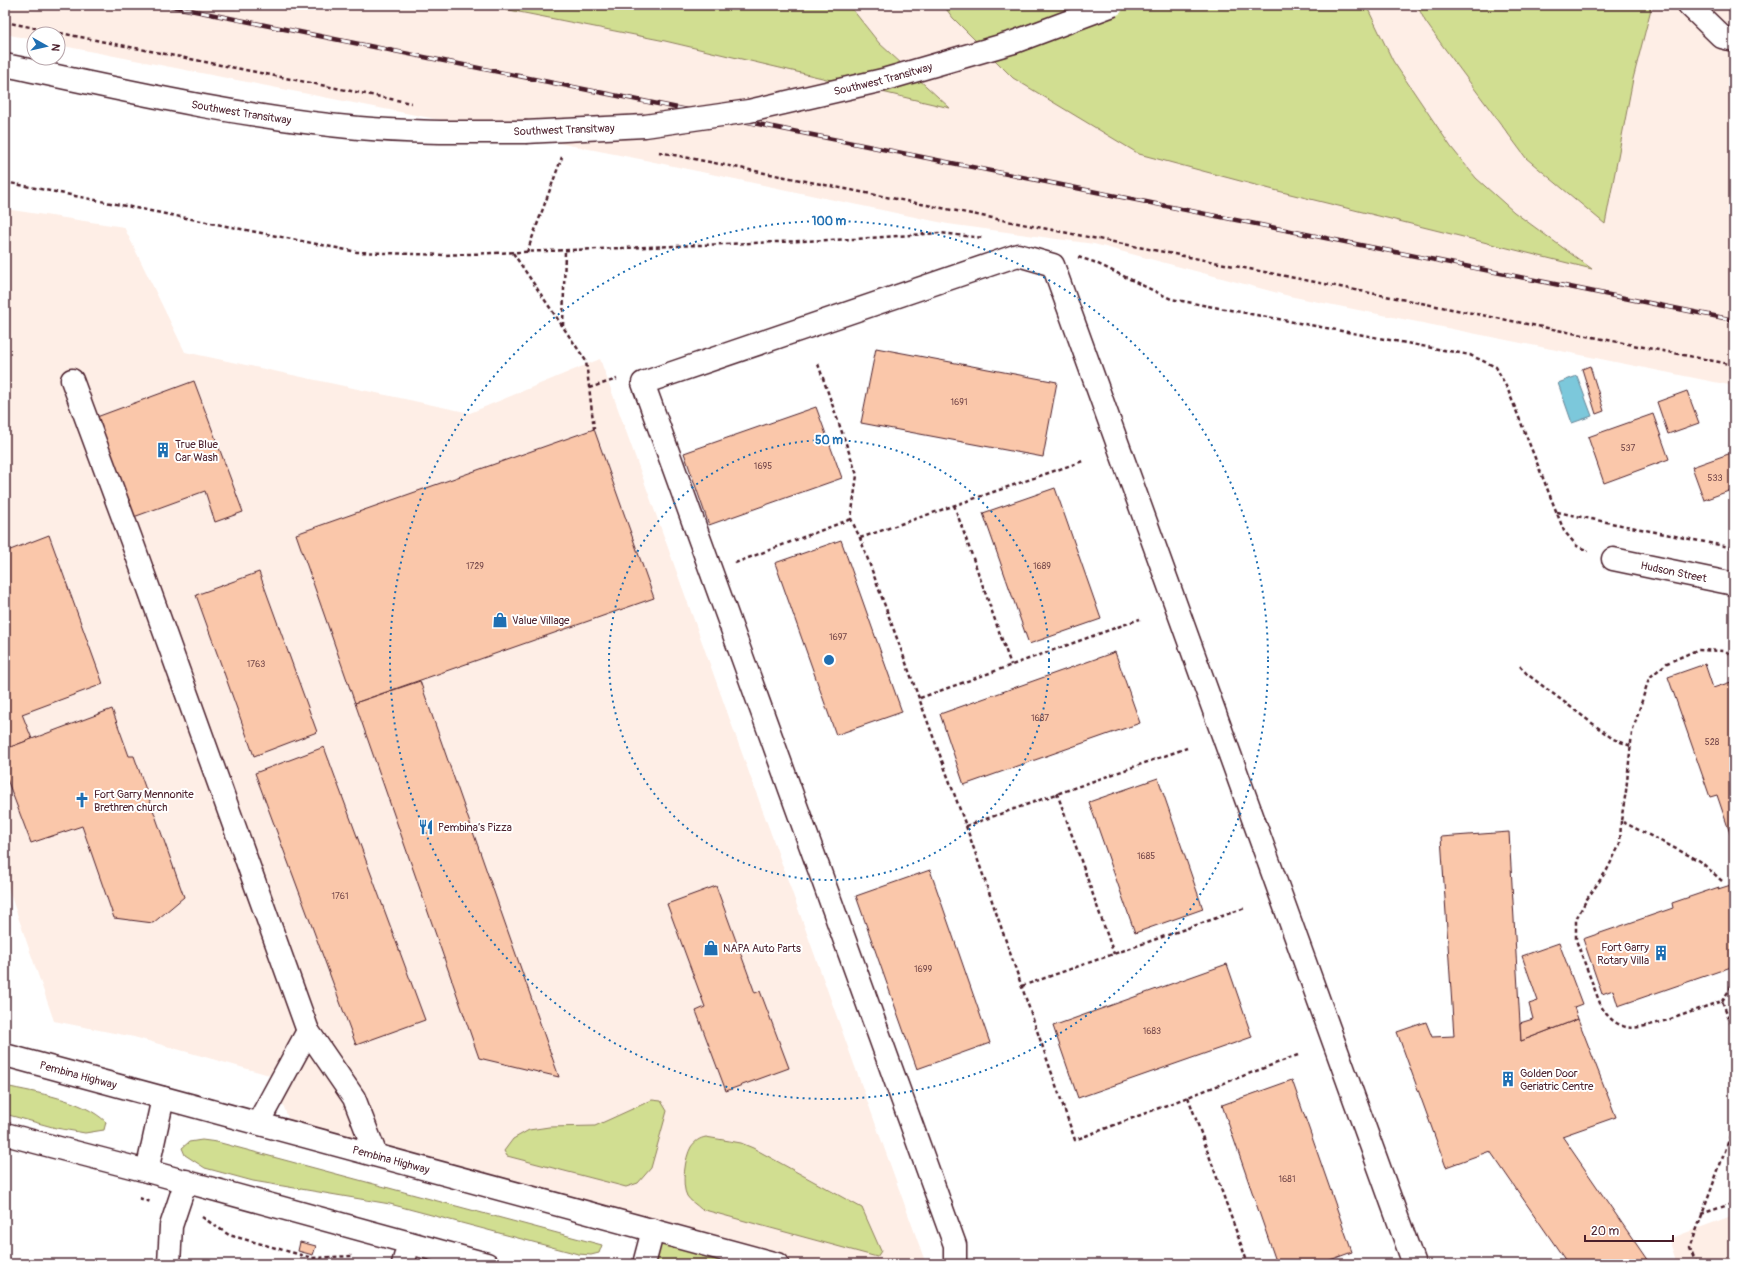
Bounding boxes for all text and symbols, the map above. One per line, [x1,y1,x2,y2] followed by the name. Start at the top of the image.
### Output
[26,26,66,66] north arrow
[48,43,62,52] text: N
[832,60,934,98] street label: Southwest Transitway
[190,97,292,127] street label: Southwest Transitway
[513,122,615,138] street label: Southwest Transitway
[812,214,847,229] text: 100 m
[951,397,967,408] house number: 1691
[815,433,843,448] text: 50 m
[175,438,218,464] place label: True Blue Car Wash
[154,441,172,459] building icon: True Blue Car Wash
[1621,443,1636,454] house number: 537
[754,461,772,472] house number: 1695
[1708,473,1722,484] house number: 533
[1640,558,1708,585] street label: Hudson Street
[466,561,484,572] house number: 1729
[1033,561,1051,572] house number: 1689
[491,611,509,629] shop icon: Value Village
[512,614,570,627] place label: Value Village
[829,632,847,643] house number: 1697
[822,653,836,667] centre of rings
[247,659,265,670] house number: 1763
[1031,713,1049,724] house number: 1687
[1705,737,1720,748] house number: 528
[94,788,194,814] place label: Fort Garry Mennonite Brethren church
[73,791,91,809] church icon: Fort Garry Mennonite Brethren church
[417,818,435,836] restaurant icon: Pembina’s Pizza
[438,821,512,834] place label: Pembina’s Pizza
[1137,851,1155,862] house number: 1685
[331,891,349,902] house number: 1761
[702,939,720,957] shop icon: NAPA Auto Parts
[1597,941,1649,967] place label: Fort Garry Rotary Villa
[723,942,801,955] place label: NAPA Auto Parts
[1652,944,1670,962] building icon: Fort Garry Rotary Villa
[914,964,932,975] house number: 1699
[1143,1026,1161,1037] house number: 1683
[38,1058,119,1092] street label: Pembina Highway
[1520,1067,1594,1093] place label: Golden Door Geriatric Centre
[1499,1070,1517,1088] building icon: Golden Door Geriatric Centre
[351,1143,431,1176] street label: Pembina Highway
[1279,1174,1295,1185] house number: 1681
[1585,1217,1673,1243] scale bar
[1591,1224,1620,1239] text: 20 m

